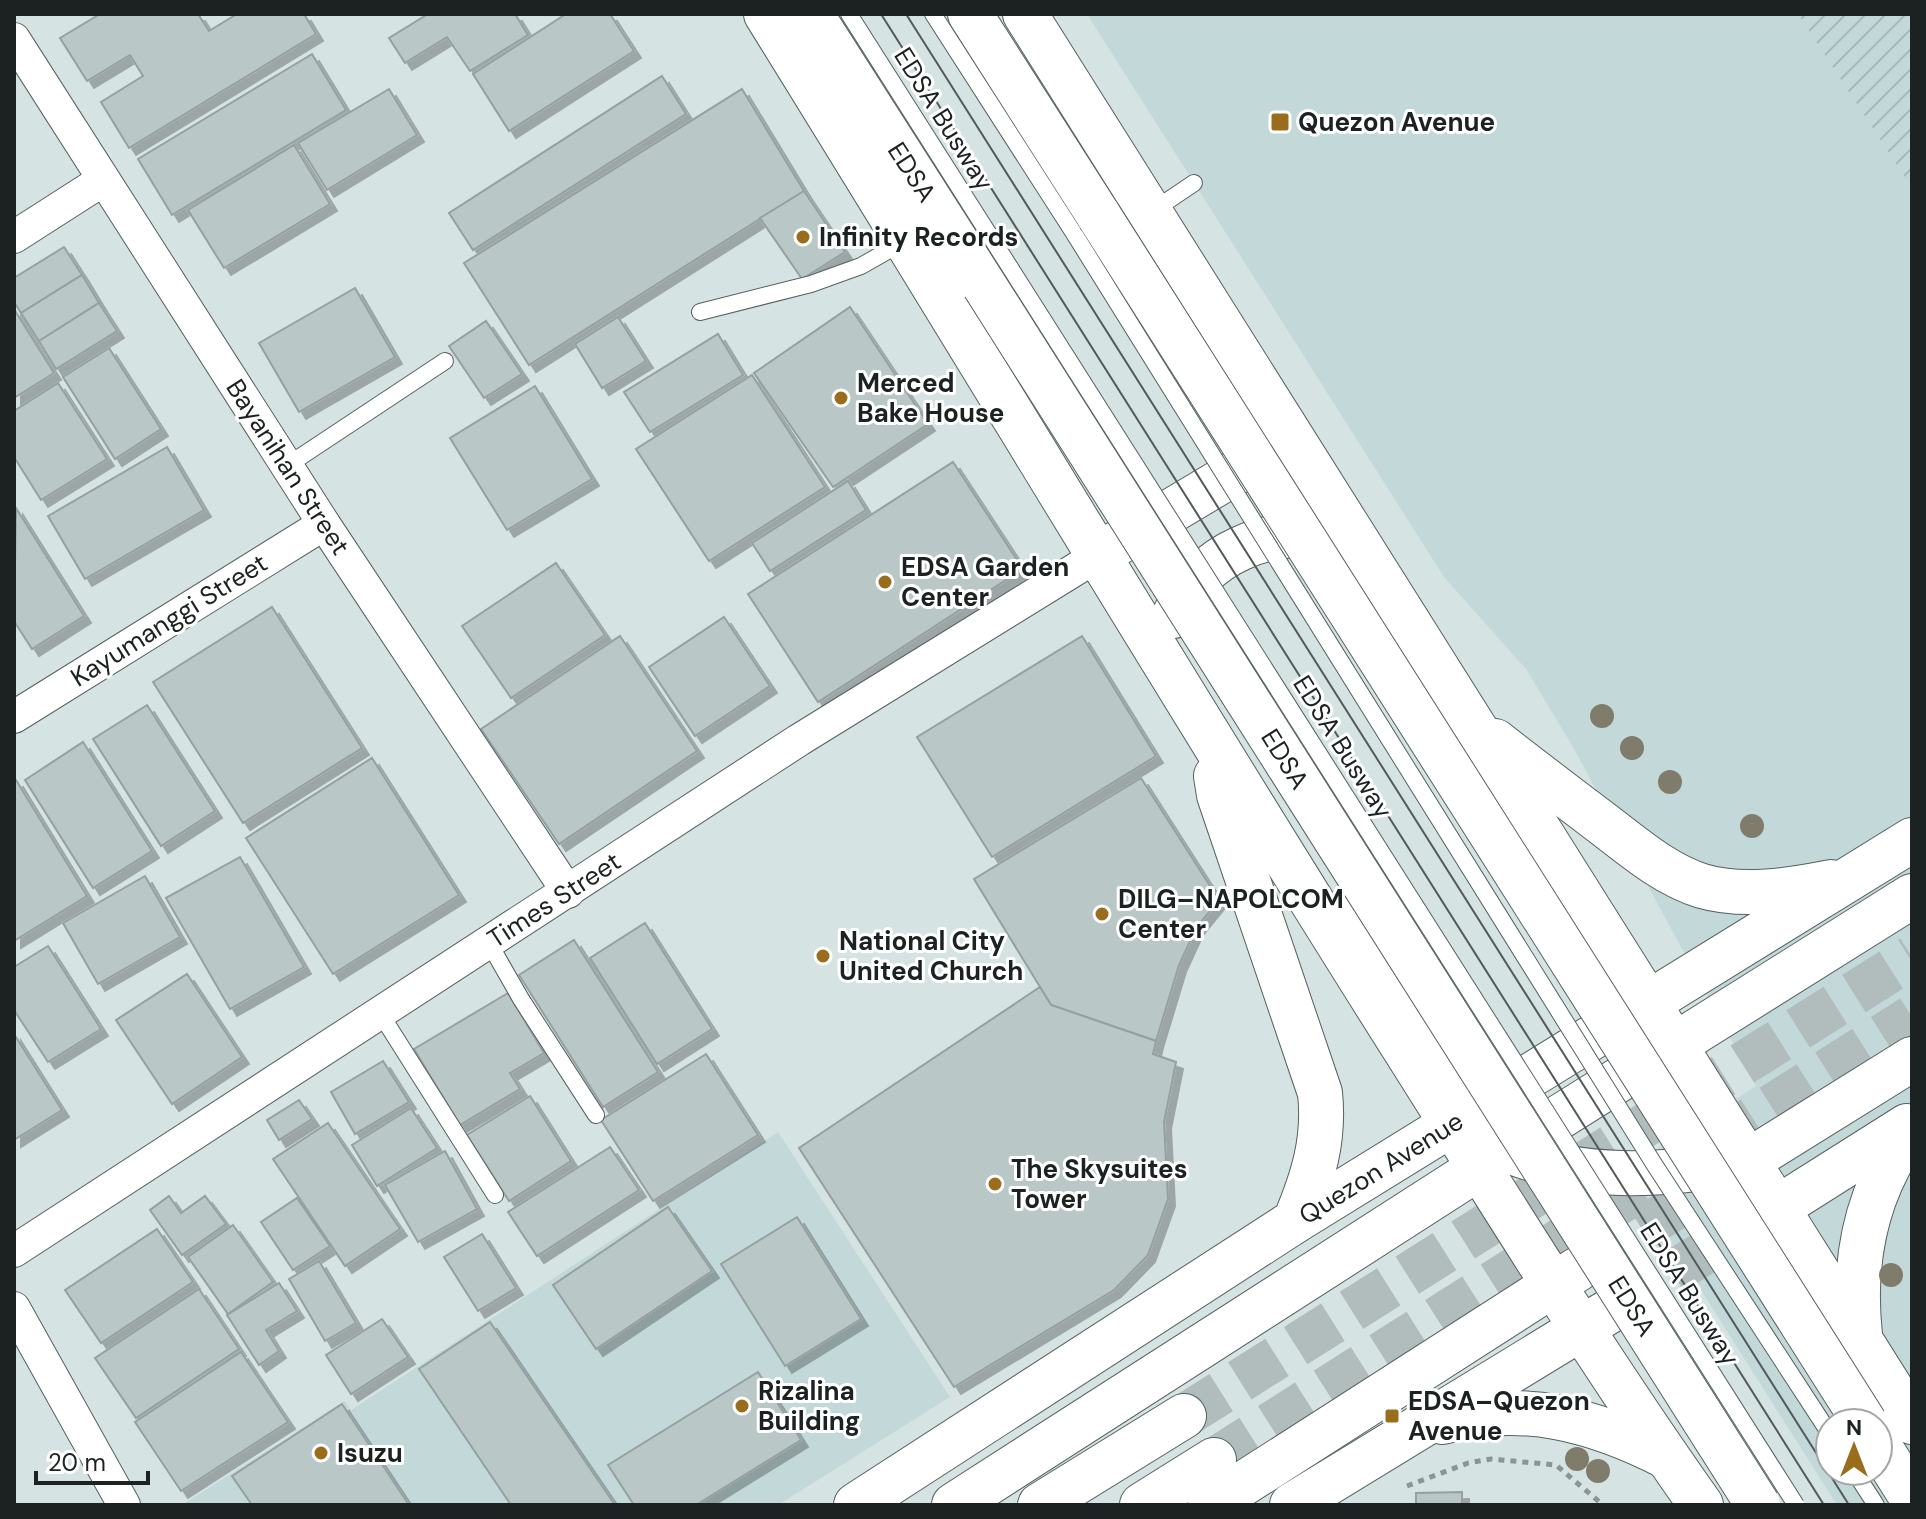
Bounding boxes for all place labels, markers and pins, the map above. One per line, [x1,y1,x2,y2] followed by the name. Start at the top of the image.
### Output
[1298,105,1495,139] place label: Quezon Avenue
[1269,111,1291,133] marker: Quezon Avenue
[819,220,1018,254] place label: Infinity Records
[794,228,812,246] marker: Infinity Records
[857,366,1004,430] place label: Merced Bake House
[832,389,850,407] marker: Merced Bake House
[901,550,1069,614] place label: EDSA Garden Center
[876,573,894,591] marker: EDSA Garden Center
[1118,882,1344,946] place label: DILG–NAPOLCOM Center
[1093,905,1111,923] marker: DILG–NAPOLCOM Center
[839,924,1023,988] place label: National City United Church
[814,947,832,965] marker: National City United Church
[1011,1152,1188,1216] place label: The Skysuites Tower
[986,1175,1004,1193] marker: The Skysuites Tower
[758,1374,860,1438] place label: Rizalina Building
[1408,1384,1590,1448] place label: EDSA–Quezon Avenue
[733,1397,751,1415] marker: Rizalina Building
[1383,1407,1401,1425] marker: EDSA–Quezon Avenue
[337,1436,403,1470] place label: Isuzu
[312,1444,330,1462] marker: Isuzu

